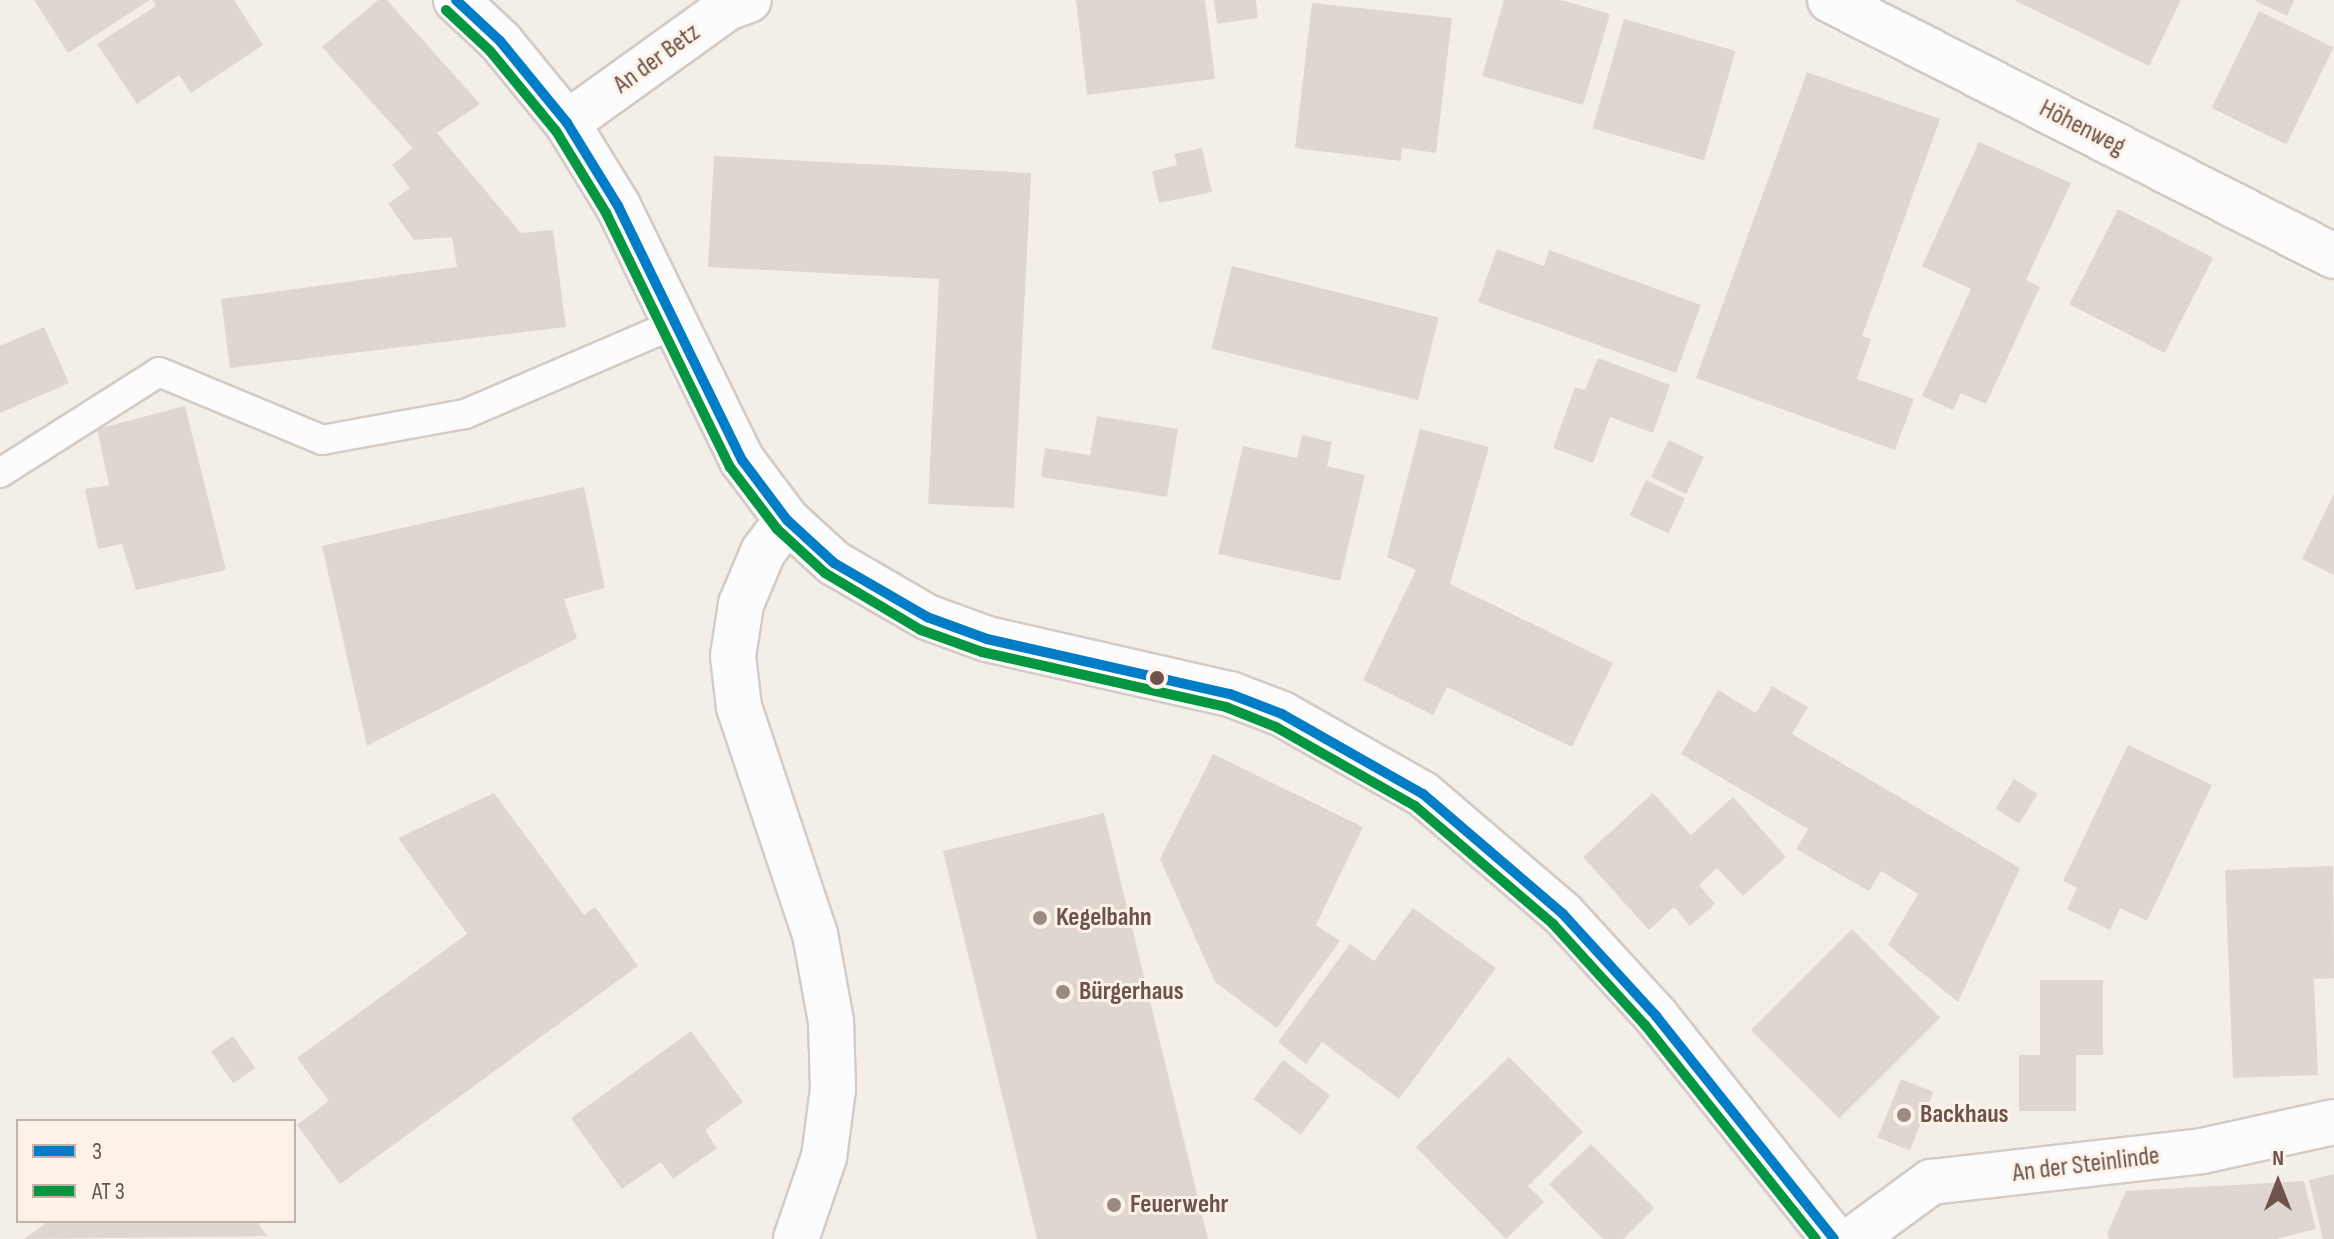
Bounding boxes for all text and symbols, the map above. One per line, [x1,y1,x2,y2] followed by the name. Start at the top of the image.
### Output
[608,17,706,101] street label: An der Betz
[2034,93,2130,163] street label: Höhenweg
[1149,670,1165,686] unlabelled marker
[1056,902,1152,934] place label: Kegelbahn
[1031,909,1049,927] marker: Kegelbahn
[1079,976,1184,1008] place label: Bürgerhaus
[1054,983,1072,1001] marker: Bürgerhaus
[1920,1099,2009,1131] place label: Backhaus
[1895,1106,1913,1124] marker: Backhaus
[16,1119,296,1223] legend
[92,1137,102,1166] text: 3
[2011,1141,2161,1189] street label: An der Steinlinde
[2238,1143,2318,1223] north arrow
[2272,1145,2284,1172] text: N
[92,1177,125,1206] text: AT 3
[1130,1189,1229,1221] place label: Feuerwehr
[1105,1196,1123,1214] marker: Feuerwehr

